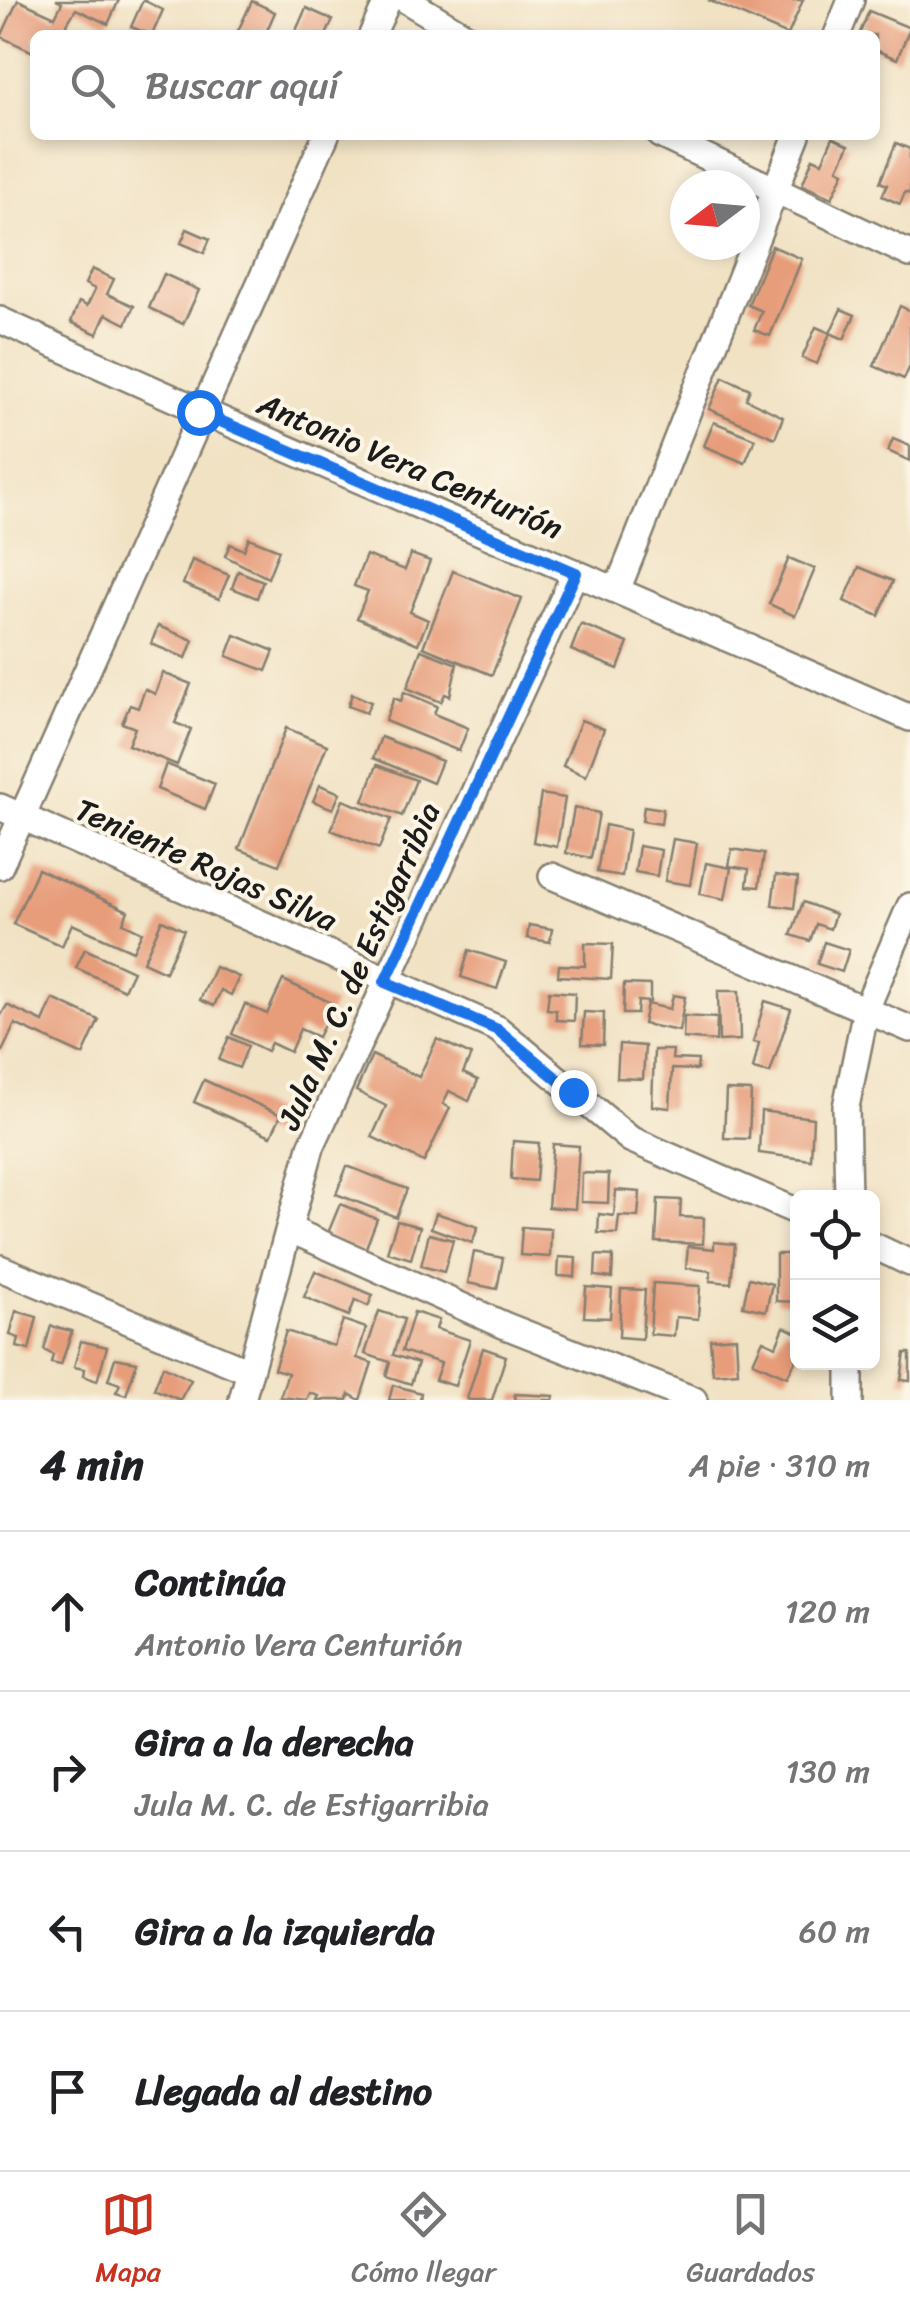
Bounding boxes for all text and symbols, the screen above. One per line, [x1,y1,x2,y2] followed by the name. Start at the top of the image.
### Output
[30,30,880,140] search box
[145,52,339,119] text: Buscar aquí
[65,58,120,113] icon: search
[670,170,760,260] north arrow
[247,375,572,556] street label: Antonio Vera Centurión
[177,390,223,436] route start
[66,782,347,949] street label: Teniente Rojas Silva
[261,793,457,1140] street label: Jula M. C. de Estigarribia
[551,1070,597,1116] route end
[790,1190,880,1370] map controls
[790,1190,880,1280] button: locate
[790,1280,880,1370] button: layers
[40,1428,144,1502] text: 4 min
[689,1437,870,1494] text: A pie · 310 m
[135,1549,286,1616] text: Continúa
[785,1583,870,1640] text: 120 m
[40,1584,95,1639] icon: ahead
[135,1616,462,1673] text: Antonio Vera Centurión
[135,1709,414,1776] text: Gira a la derecha
[786,1743,870,1800] text: 130 m
[40,1744,95,1799] icon: right
[135,1776,489,1833] text: Jula M. C. de Estigarribia
[135,1898,435,1965] text: Gira a la izquierda
[799,1903,870,1960] text: 60 m
[40,1904,95,1959] icon: left
[135,2058,432,2125] text: Llegada al destino
[40,2064,95,2119] icon: arrive
[95,2187,161,2296] tab: Mapa
[351,2187,496,2296] tab: Cómo llegar
[686,2187,815,2296] tab: Guardados

